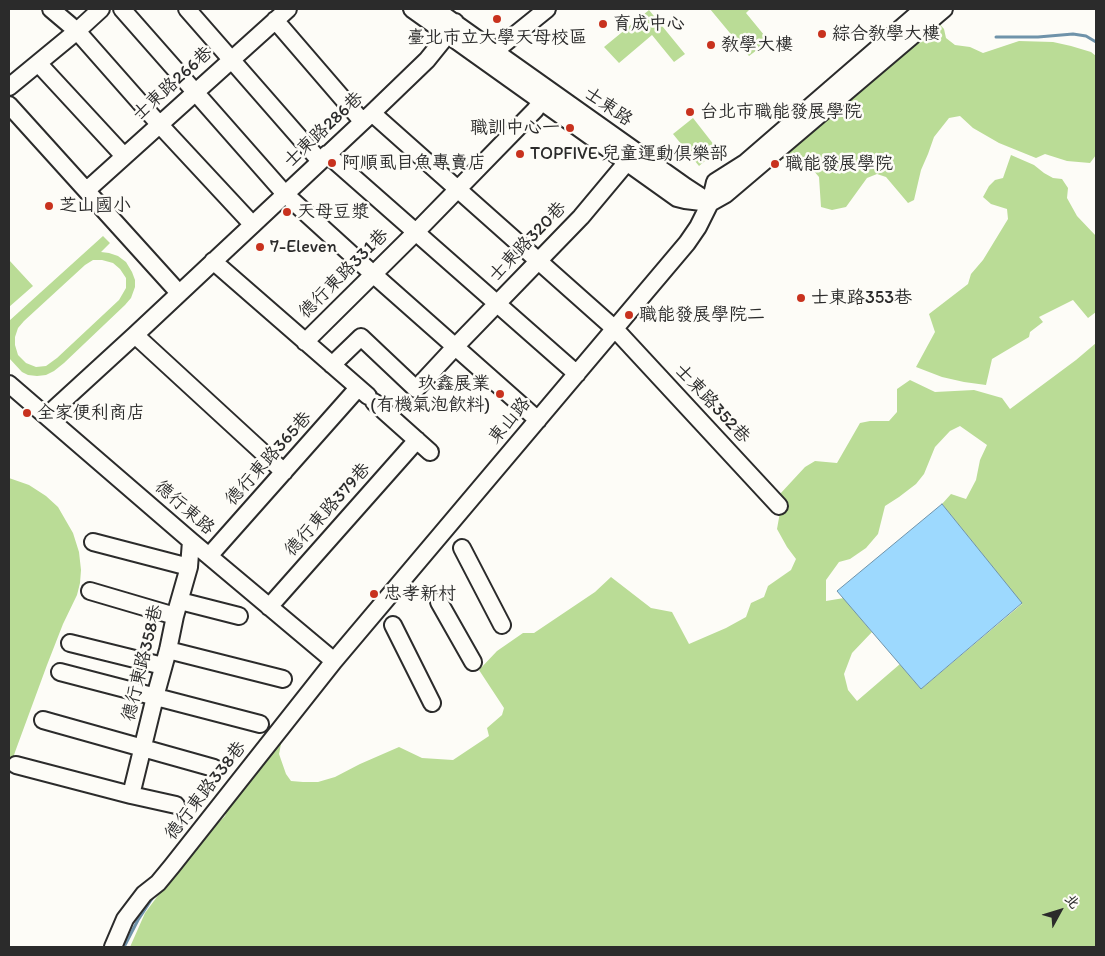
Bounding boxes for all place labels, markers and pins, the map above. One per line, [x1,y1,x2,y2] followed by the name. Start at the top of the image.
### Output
[491,13,503,25] marker: 臺北市立大學天母校區
[613,13,685,35] place label: 育成中心
[597,18,609,30] marker: 育成中心
[832,23,940,45] place label: 綜合教學大樓
[407,27,587,49] place label: 臺北市立大學天母校區
[816,28,828,40] marker: 綜合教學大樓
[721,34,793,56] place label: 教學大樓
[705,39,717,51] marker: 教學大樓
[700,101,862,123] place label: 台北市職能發展學院
[684,106,696,118] marker: 台北市職能發展學院
[470,117,560,139] place label: 職訓中心一
[564,122,576,134] marker: 職訓中心一
[530,143,728,165] place label: TOPFIVE 兒童運動俱樂部
[514,148,526,160] marker: TOPFIVE 兒童運動俱樂部
[342,152,486,174] place label: 阿順虱目魚專賣店
[785,153,893,175] place label: 職能發展學院
[326,157,338,169] marker: 阿順虱目魚專賣店
[769,158,781,170] marker: 職能發展學院
[59,195,131,217] place label: 芝山國小
[43,200,55,212] marker: 芝山國小
[297,201,369,223] place label: 天母豆漿
[281,206,293,218] marker: 天母豆漿
[270,236,337,258] place label: 7-Eleven
[254,241,266,253] marker: 7-Eleven
[811,287,912,309] place label: 士東路353巷
[795,292,807,304] marker: 士東路353巷
[639,304,765,326] place label: 職能發展學院二
[623,309,635,321] marker: 職能發展學院二
[370,373,490,416] place label: 玖鑫展業 (有機氣泡飲料)
[494,388,506,400] marker: 玖鑫展業 (有機氣泡飲料)
[37,402,145,424] place label: 全家便利商店
[21,407,33,419] marker: 全家便利商店
[384,583,456,605] place label: 忠孝新村
[368,588,380,600] marker: 忠孝新村

